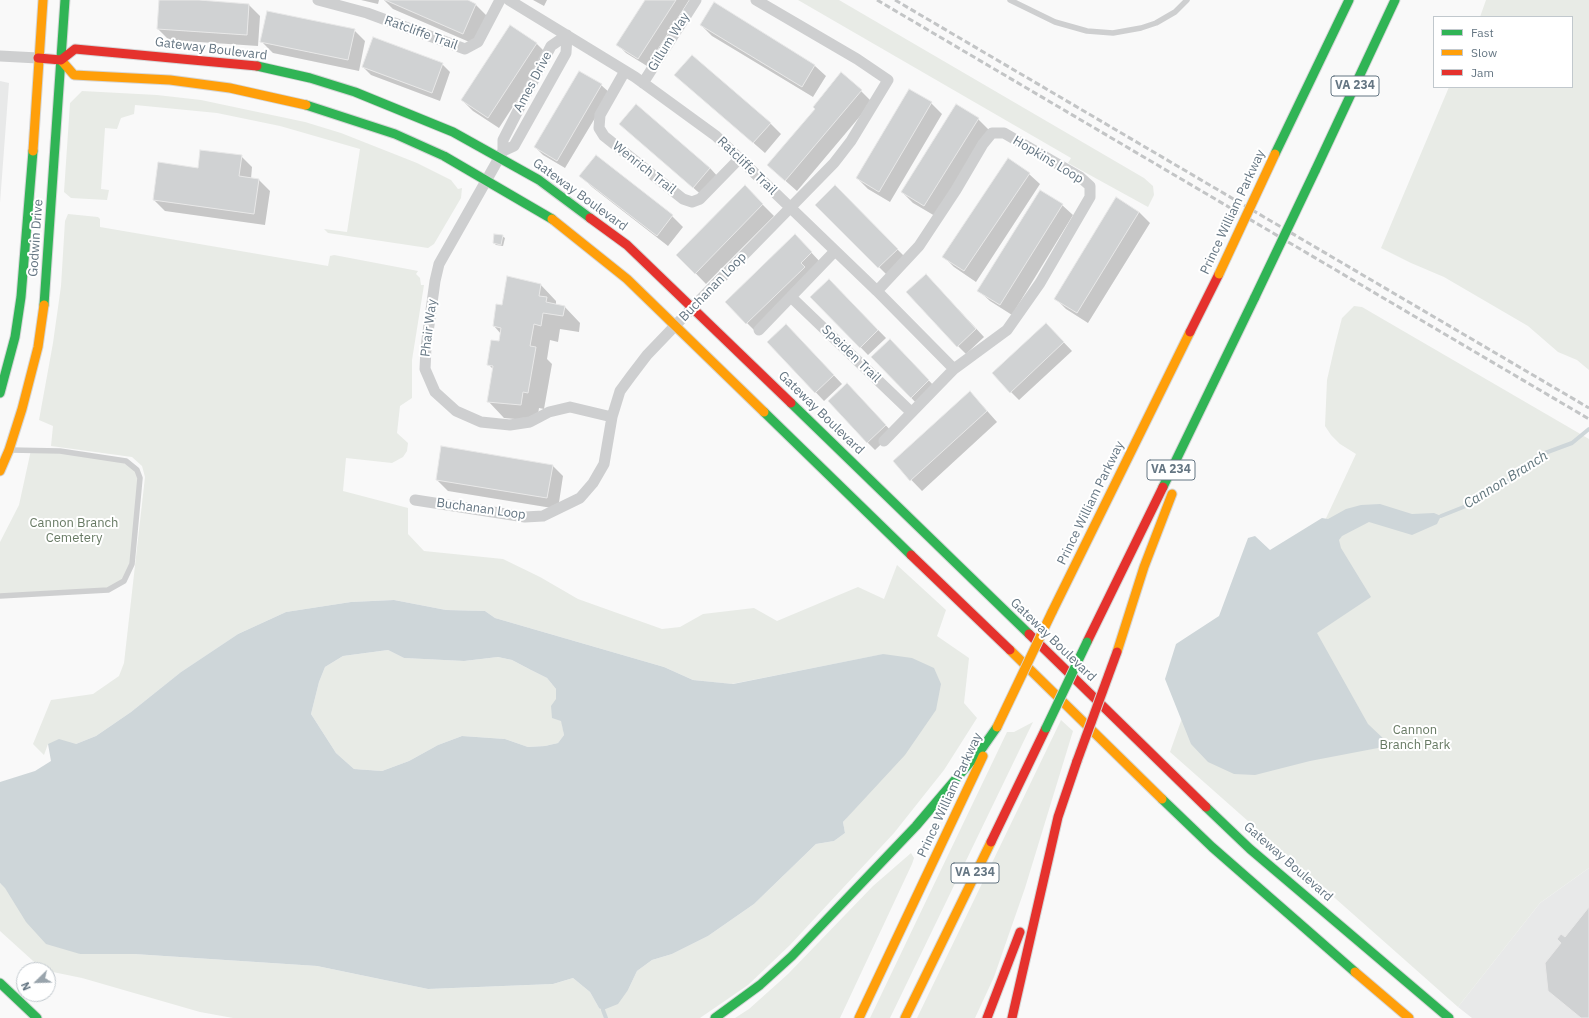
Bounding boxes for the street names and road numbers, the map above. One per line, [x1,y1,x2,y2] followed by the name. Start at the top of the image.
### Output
[645,10,693,74] street label: Gillum Way
[382,13,460,53] street label: Ratcliffe Trail
[154,34,268,64] street label: Gateway Boulevard
[511,49,555,115] street label: Ames Drive
[1331,76,1379,96] road number: VA 234
[1010,133,1086,187] street label: Hopkins Loop
[714,134,780,198] street label: Ratcliffe Trail
[609,138,679,198] street label: Wenrich Trail
[1197,147,1269,277] street label: Prince William Parkway
[530,155,630,235] street label: Gateway Boulevard
[26,199,46,277] street label: Godwin Drive
[676,249,750,325] street label: Buchanan Loop
[418,298,440,358] street label: Phair Way
[818,322,884,386] street label: Speiden Trail
[775,368,867,458] street label: Gateway Boulevard
[1054,439,1128,567] street label: Prince William Parkway
[1147,460,1195,480] road number: VA 234
[435,495,527,523] street label: Buchanan Loop
[1007,595,1099,685] street label: Gateway Boulevard
[914,730,986,860] street label: Prince William Parkway
[1240,819,1336,905] street label: Gateway Boulevard
[951,863,999,883] road number: VA 234

